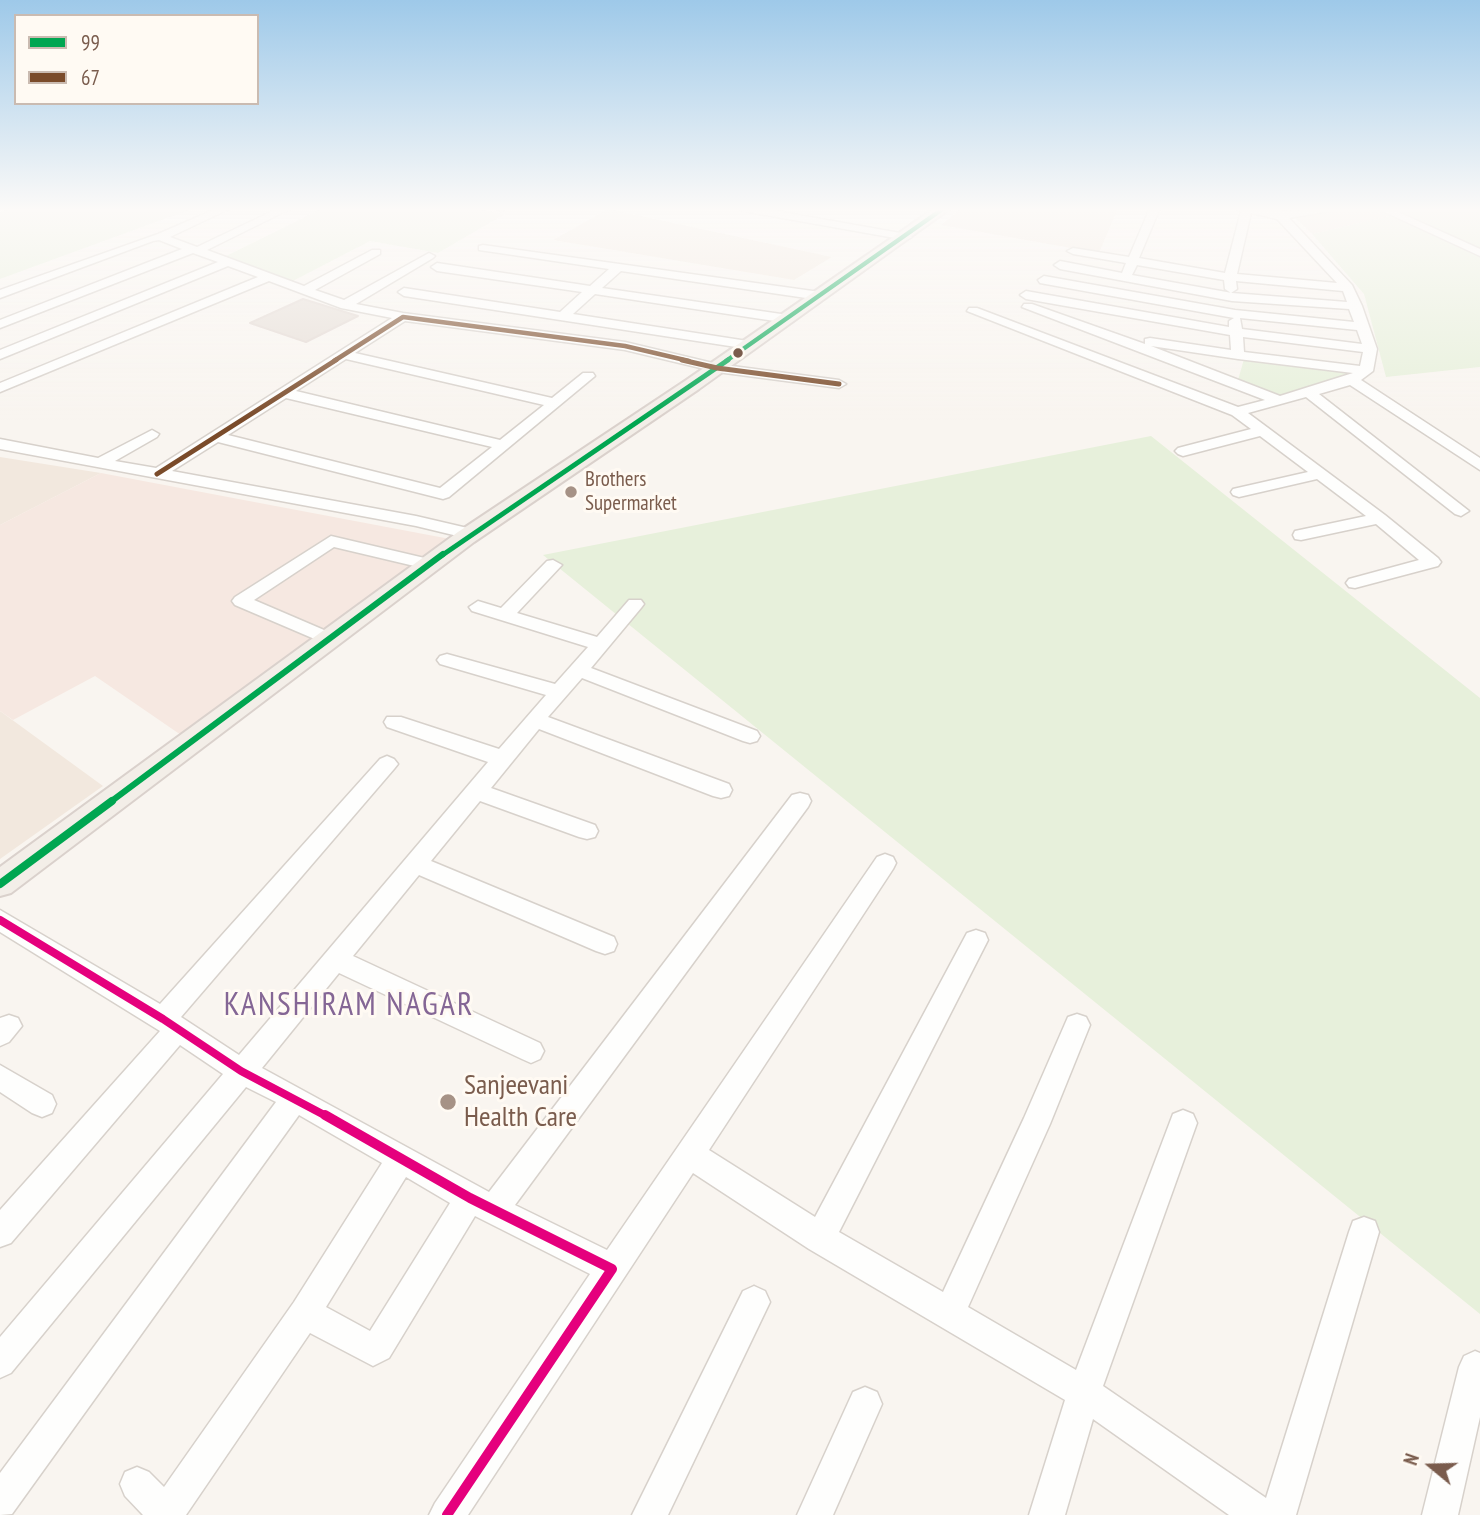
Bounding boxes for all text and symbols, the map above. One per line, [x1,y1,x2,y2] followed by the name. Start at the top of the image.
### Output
[14,14,259,105] legend
[81,29,100,56] text: 99
[81,64,100,91] text: 67
[731,346,745,360] unlabelled marker
[585,467,677,517] place label: Brothers Supermarket
[563,484,579,500] marker: Brothers Supermarket
[226,987,472,1025] district label: KANSHIRAM NAGAR
[464,1069,577,1135] place label: Sanjeevani Health Care
[438,1092,458,1112] marker: Sanjeevani Health Care
[1396,1431,1466,1501] north arrow
[1398,1450,1424,1468] text: N

